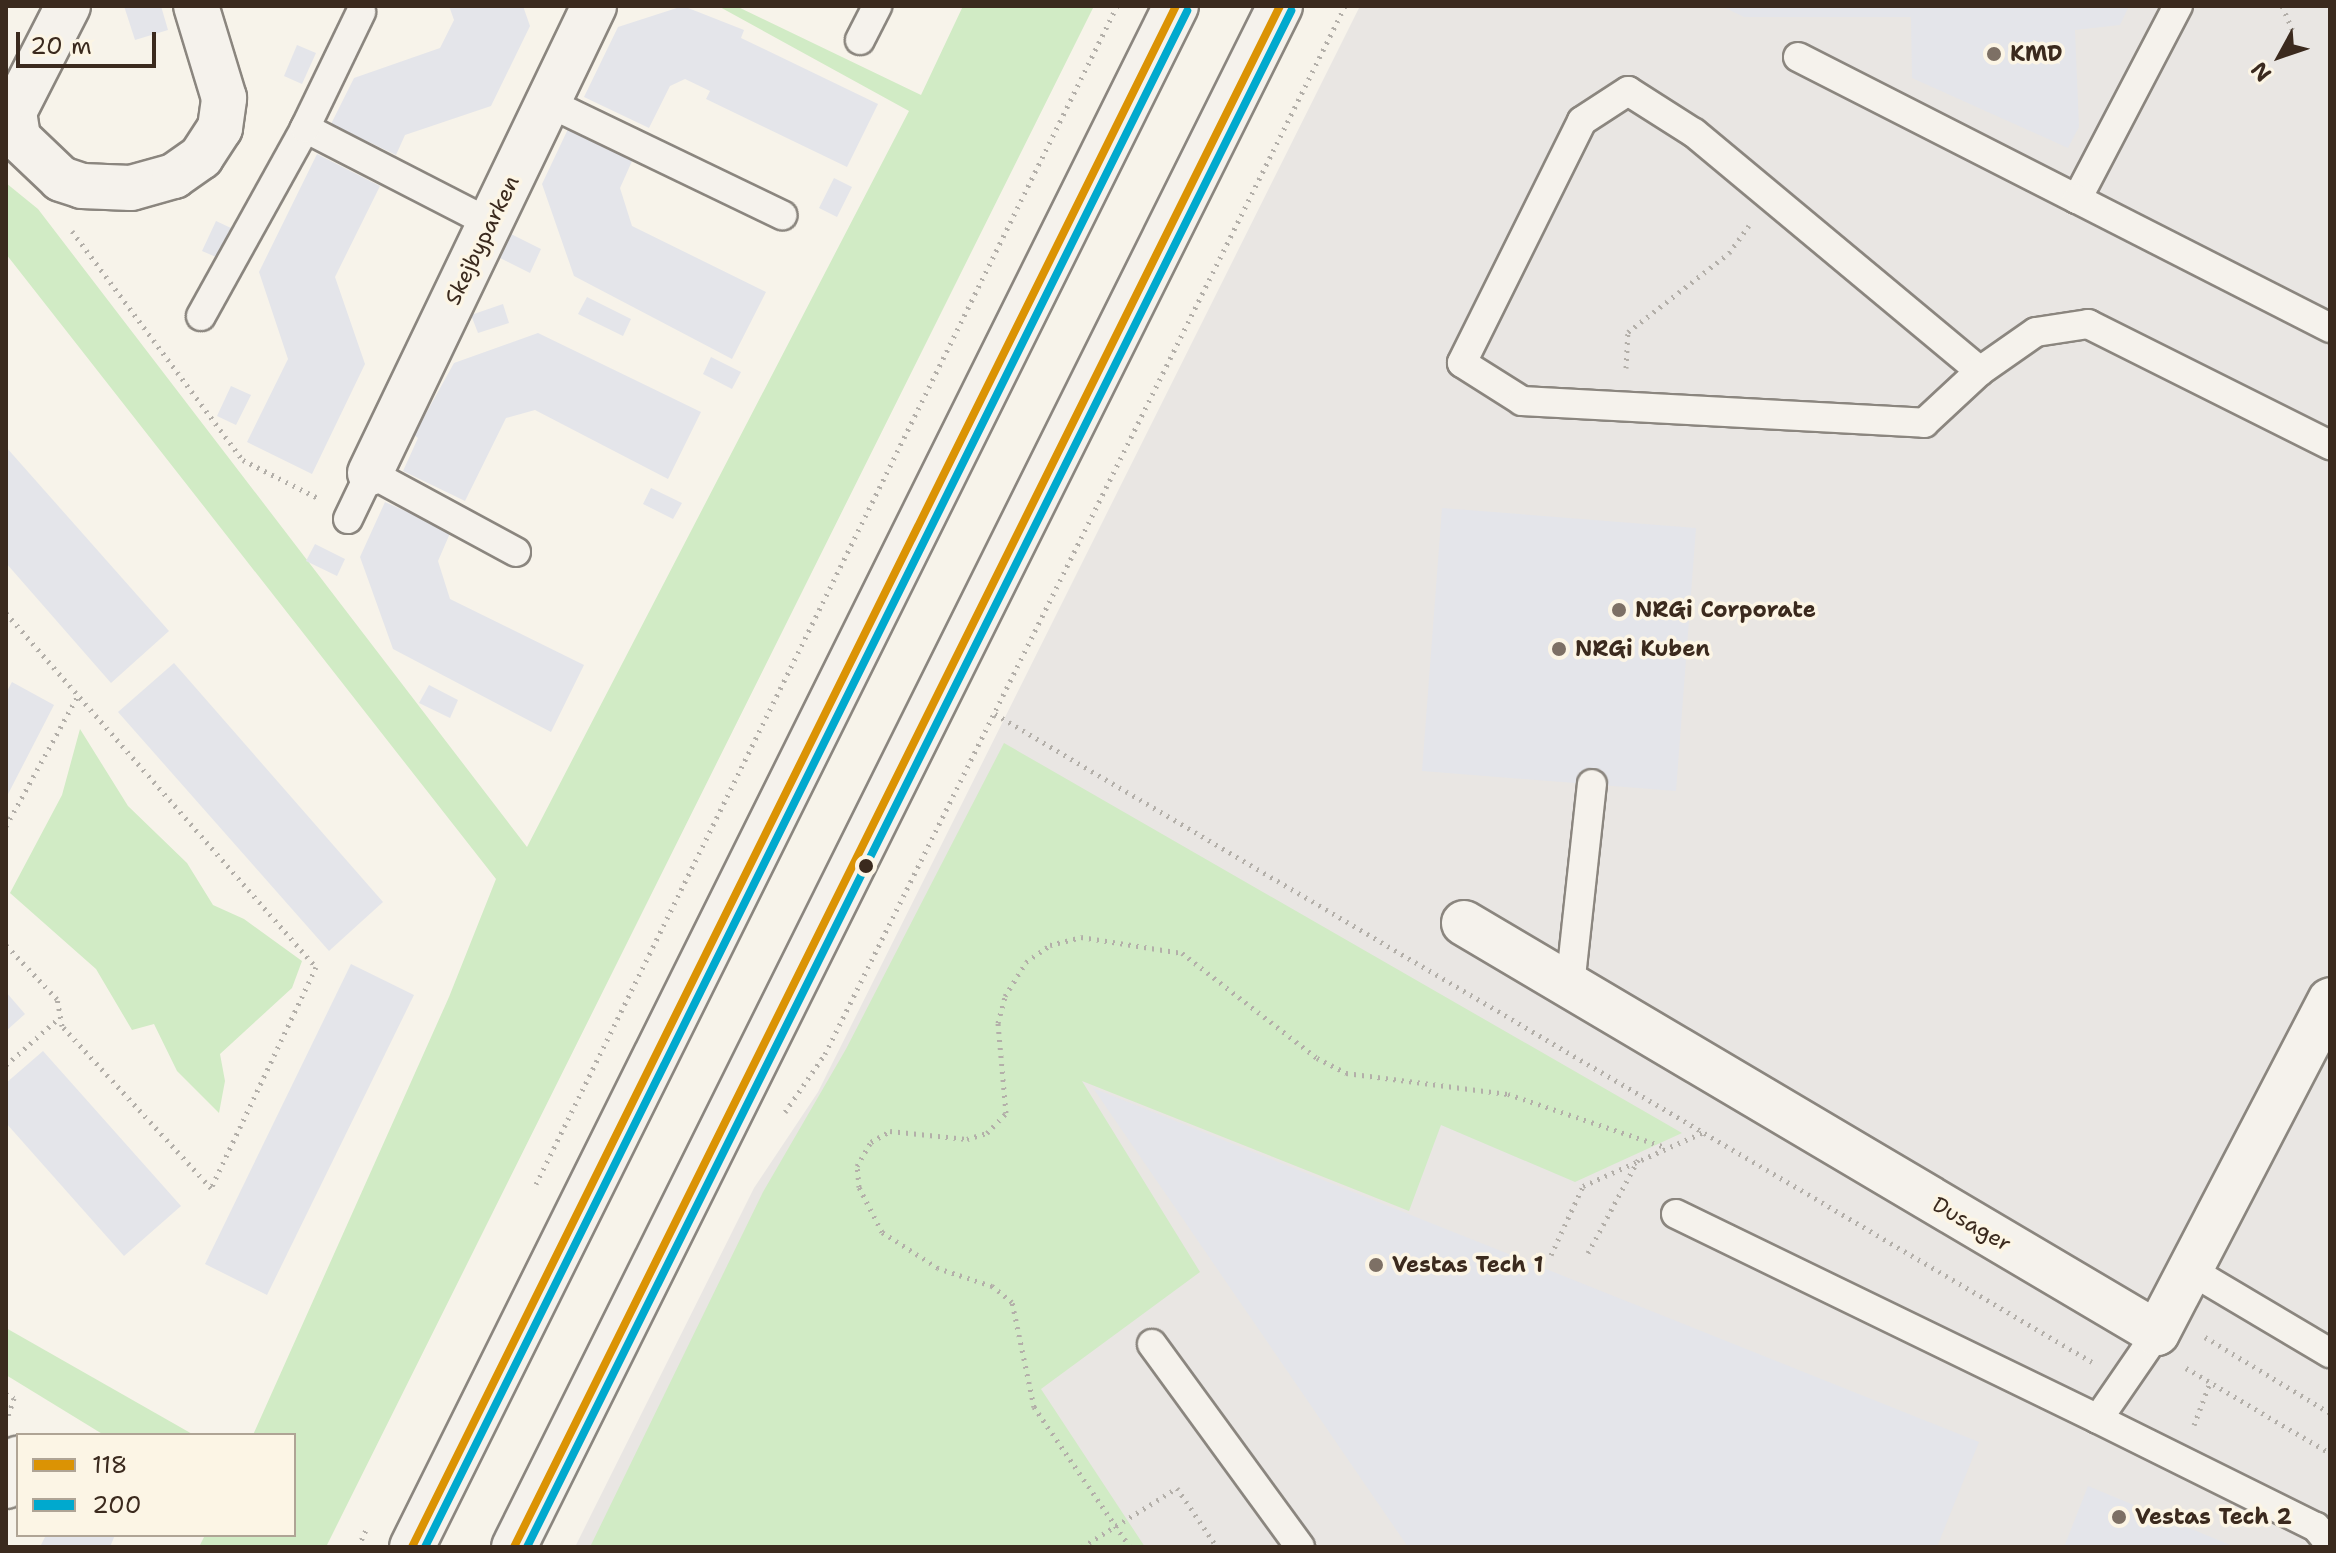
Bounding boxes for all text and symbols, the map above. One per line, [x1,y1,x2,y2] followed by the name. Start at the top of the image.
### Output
[20,16,160,66] scale bar
[2240,16,2320,96] north arrow
[30,30,92,62] text: 20 m
[2010,41,2063,67] place label: KMD
[1985,45,2003,63] marker: KMD
[2245,56,2278,88] text: N
[439,171,525,309] street label: Skejbyparken
[1635,597,1816,623] place label: NRGi Corporate
[1610,601,1628,619] marker: NRGi Corporate
[1575,636,1710,662] place label: NRGi Kuben
[1550,640,1568,658] marker: NRGi Kuben
[858,858,874,874] unlabelled marker
[1928,1191,2016,1257] street label: Dusager
[1392,1252,1544,1278] place label: Vestas Tech 1
[1367,1256,1385,1274] marker: Vestas Tech 1
[16,1433,296,1537] legend
[92,1449,128,1481] text: 118
[92,1489,141,1521] text: 200
[2135,1504,2292,1530] place label: Vestas Tech 2
[2110,1508,2128,1526] marker: Vestas Tech 2

